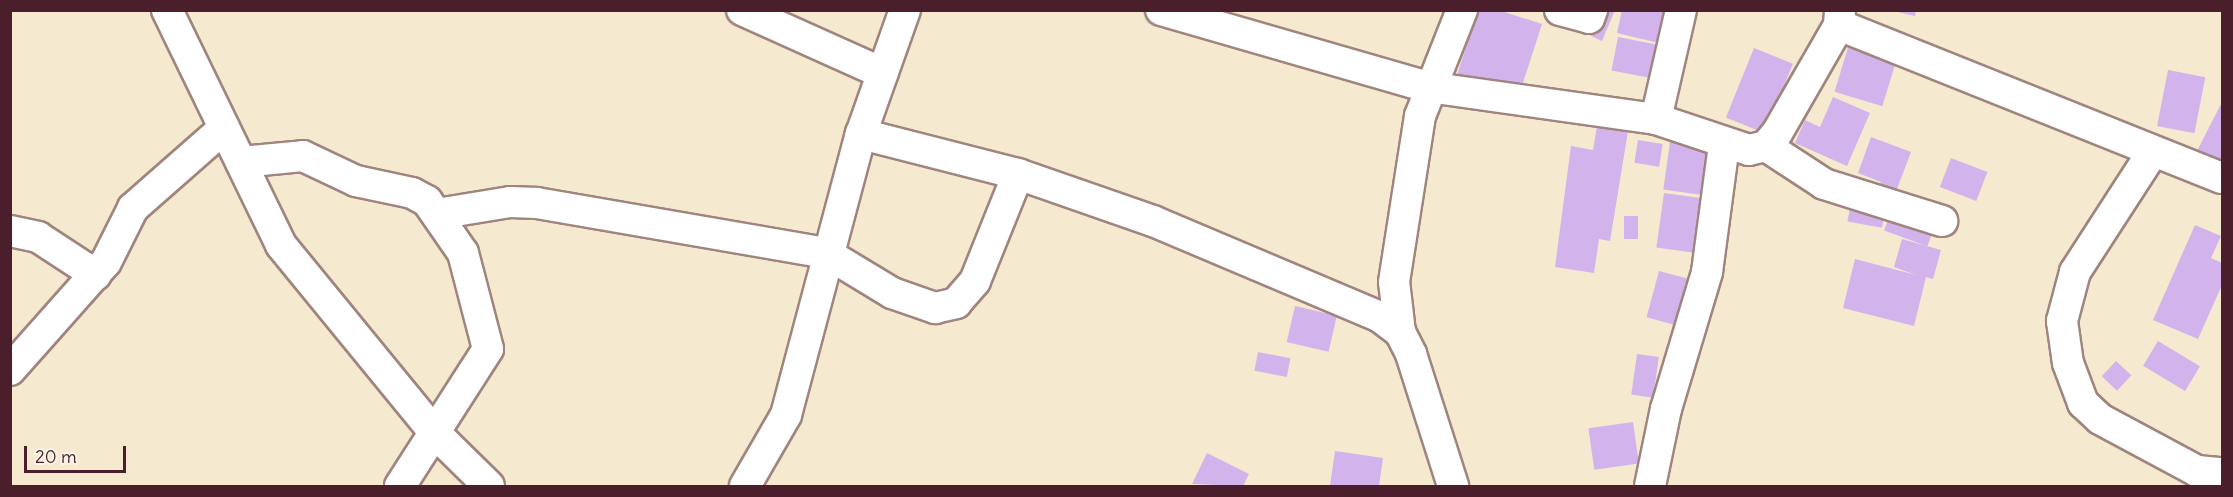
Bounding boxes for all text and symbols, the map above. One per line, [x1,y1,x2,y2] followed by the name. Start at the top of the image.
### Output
[27,434,129,472] scale bar
[35,445,77,468] text: 20 m

